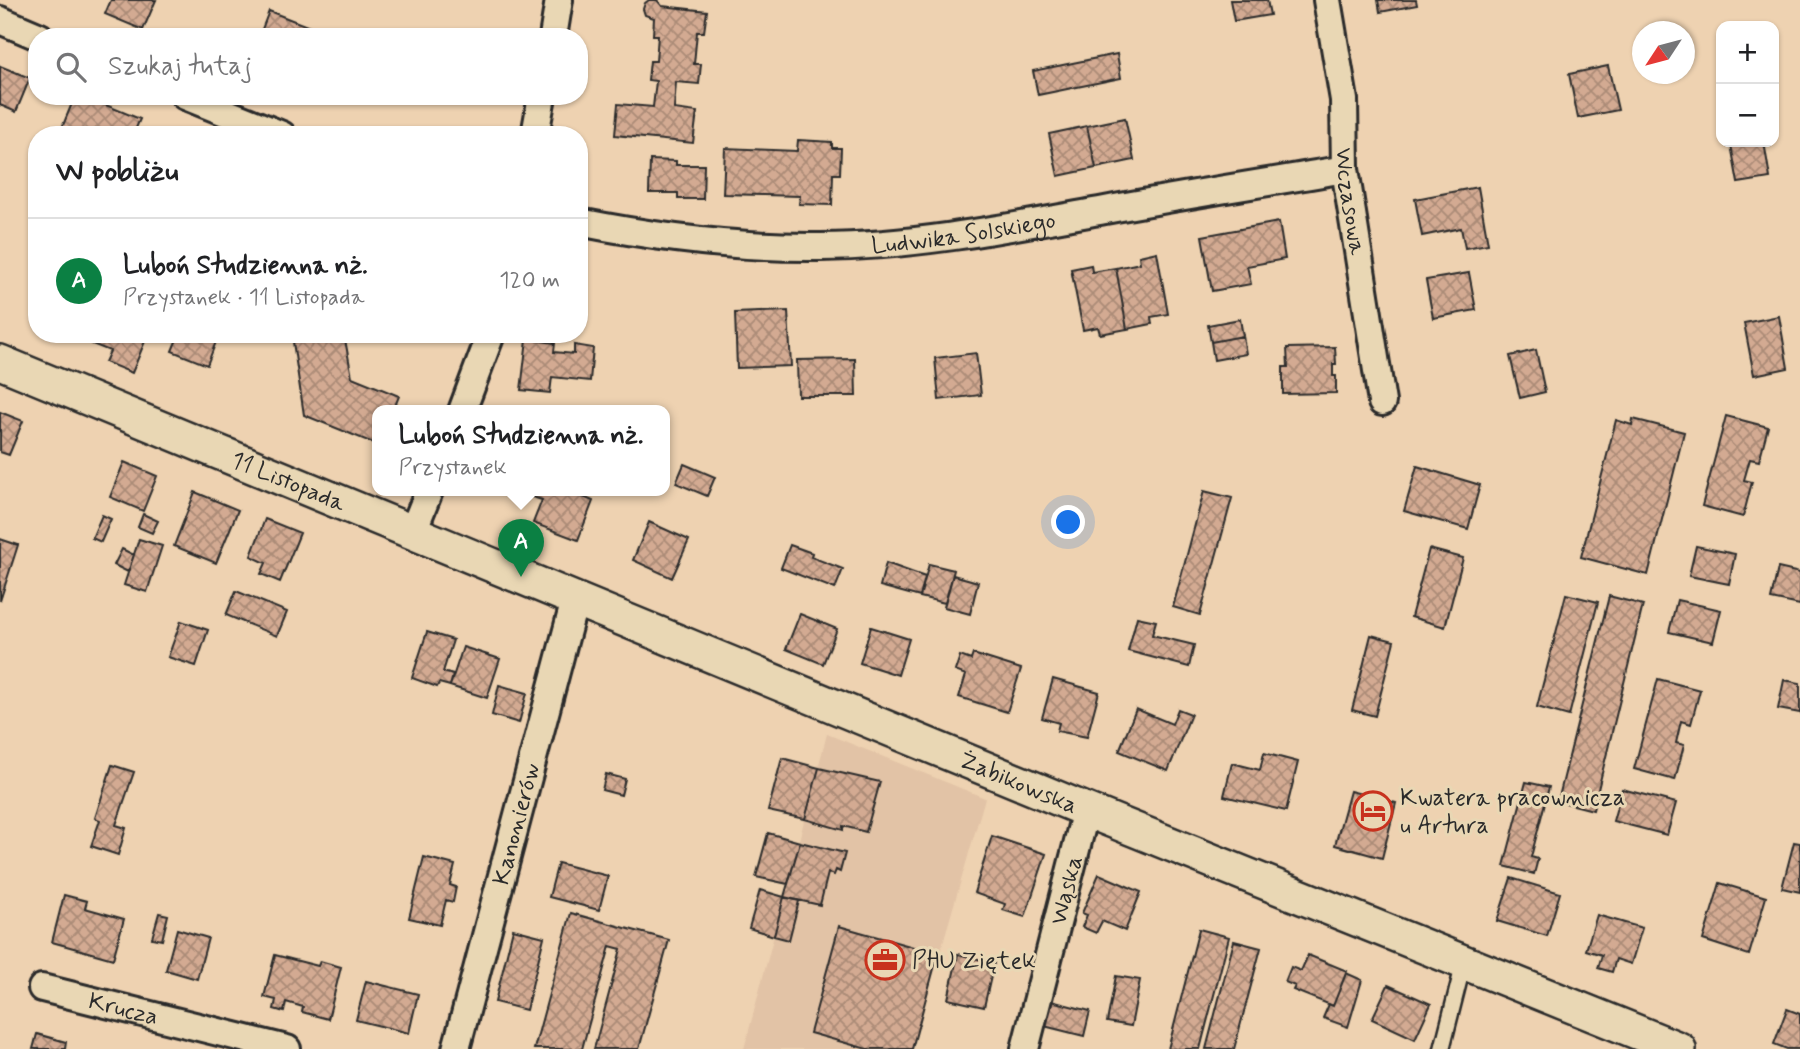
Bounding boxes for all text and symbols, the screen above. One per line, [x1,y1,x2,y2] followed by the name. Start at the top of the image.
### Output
[1632,21,1695,84] north arrow
[1716,21,1779,147] map controls
[1716,21,1779,84] button: +
[28,28,588,105] search box
[52,48,90,86] icon: search
[108,50,252,84] text: Szukaj tutaj
[1716,84,1779,147] button: −
[1328,147,1372,258] street label: Wczasowa
[56,152,179,191] text: W pobliżu
[870,205,1058,262] street label: Ludwika Solskiego
[123,249,368,283] text: Luboń Studzienna nż.
[71,266,87,296] text: A
[499,266,560,296] text: 120 m
[123,283,364,313] text: Przystanek · 11 Listopada
[372,405,670,496] popup
[399,419,643,453] text: Luboń Studzienna nż.
[226,445,350,520] street label: 11 Listopada
[399,453,507,483] text: Przystanek
[1051,505,1085,539] your location
[498,519,544,577] pin: A
[954,745,1082,822] street label: Żabikowska
[486,760,548,889] street label: Kanonierów
[1400,783,1625,842] place label: Kwatera pracownicza u Artura
[1352,790,1394,832] hotel icon: Kwatera pracownicza u Artura
[1043,853,1091,928] street label: Wąska
[864,939,906,981] office icon: PHU Ziętek
[912,946,1036,977] place label: PHU Ziętek
[85,986,161,1033] street label: Krucza

